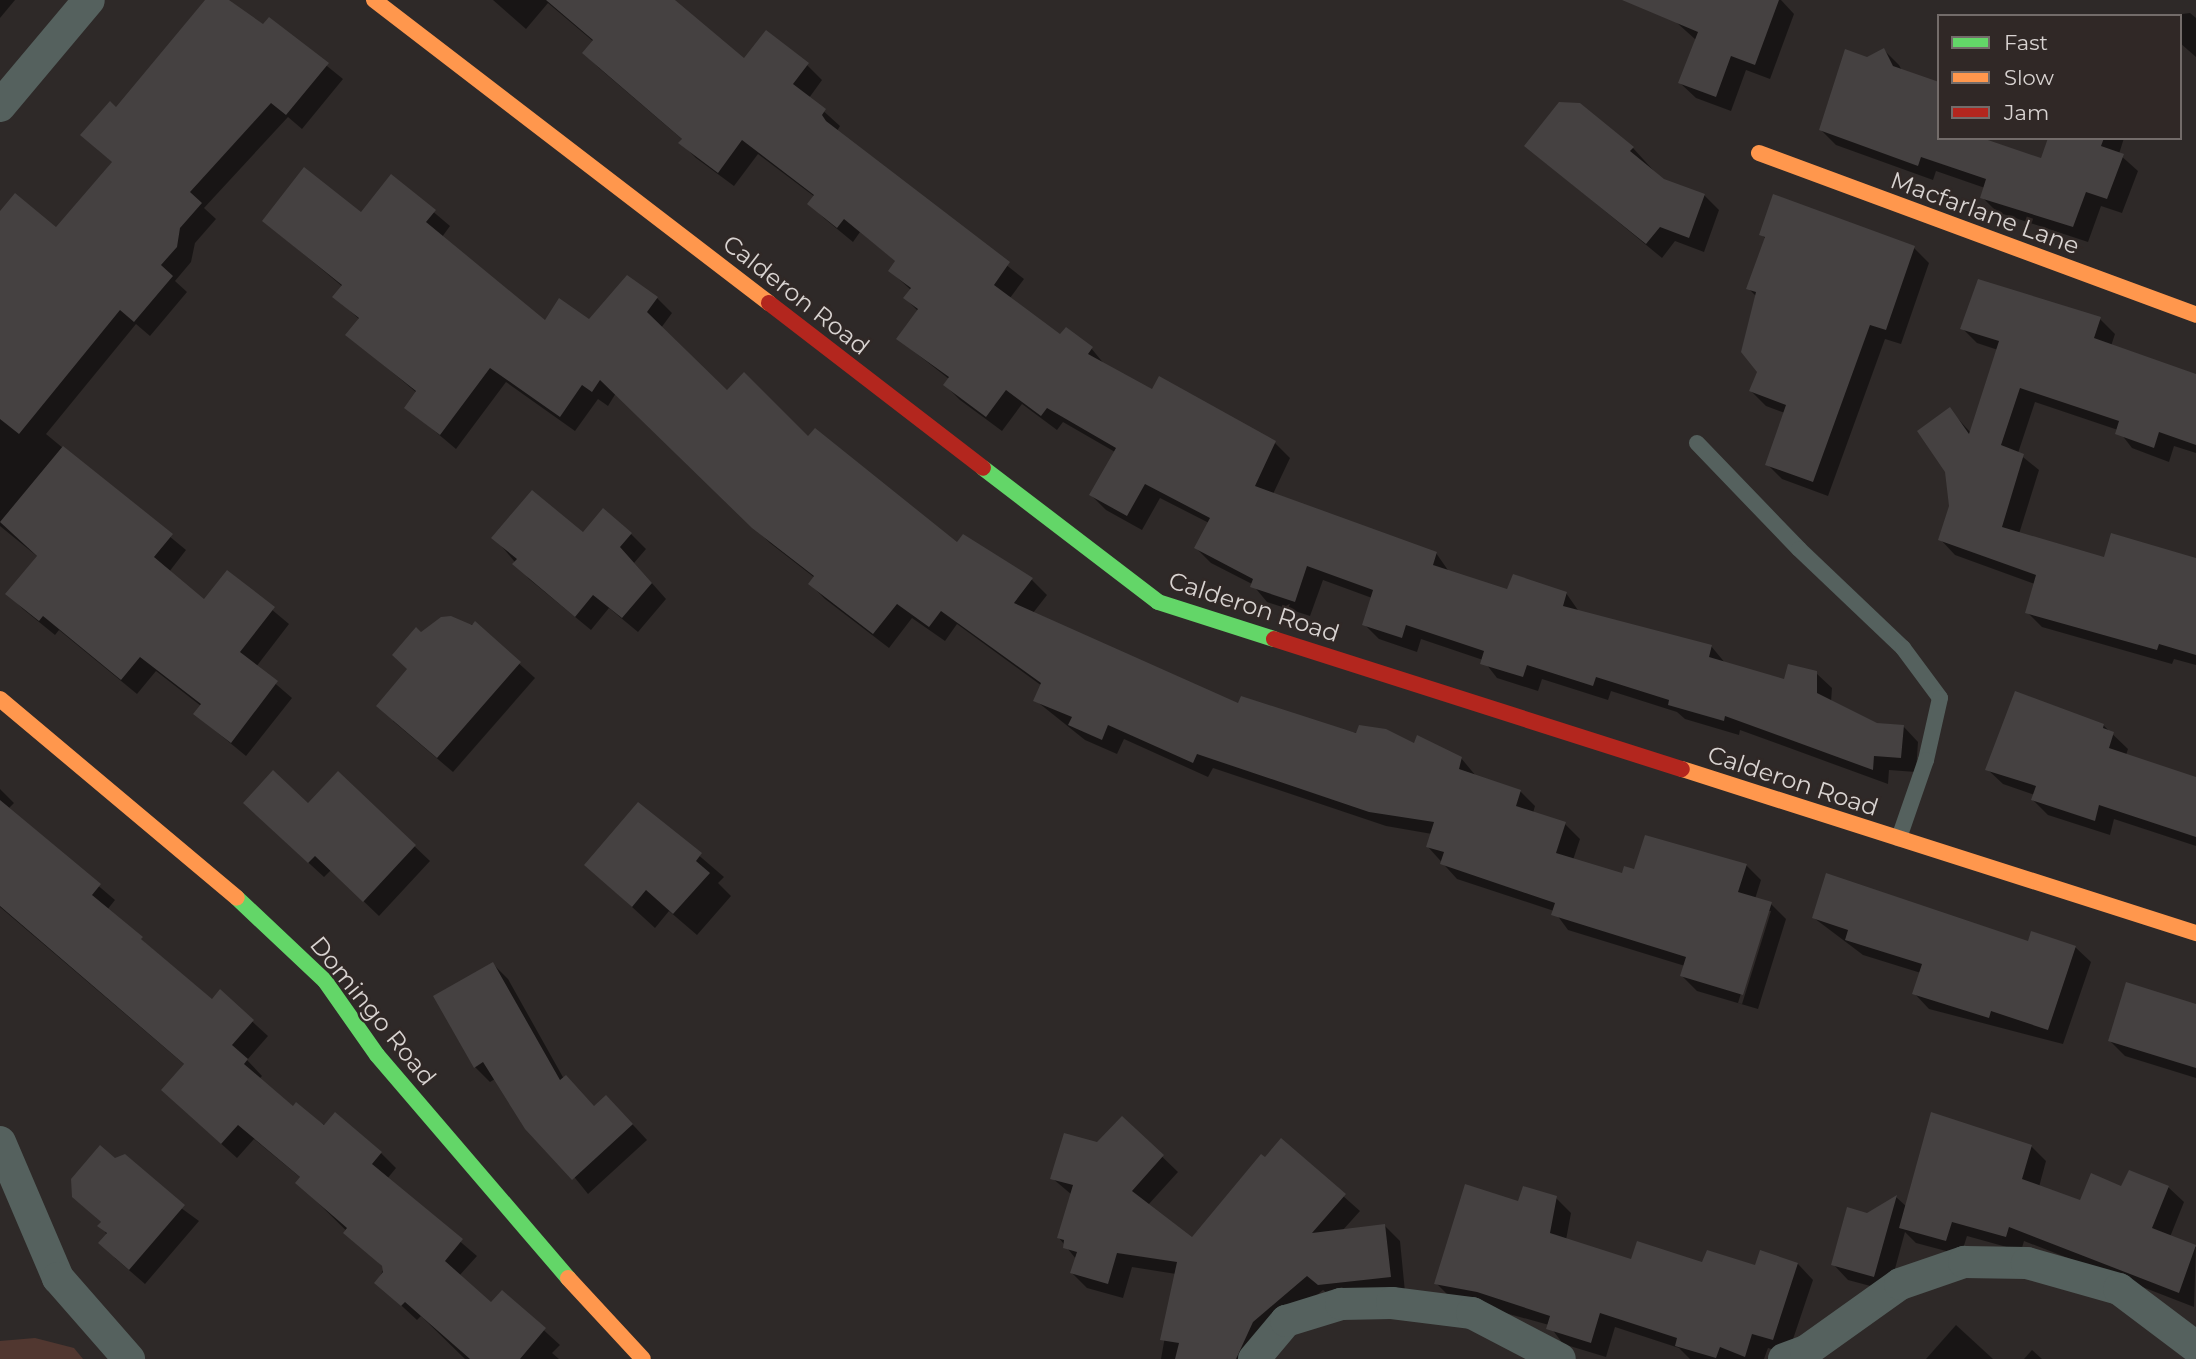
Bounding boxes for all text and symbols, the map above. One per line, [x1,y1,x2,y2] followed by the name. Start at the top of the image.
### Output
[1937,14,2182,140] legend
[2004,30,2048,55] text: Fast
[2004,65,2054,90] text: Slow
[2004,100,2049,125] text: Jam
[1887,165,2083,261] street label: Macfarlane Lane
[717,229,875,361] street label: Calderon Road
[1165,566,1343,648] street label: Calderon Road
[1704,740,1882,822] street label: Calderon Road
[304,931,442,1091] street label: Domingo Road

